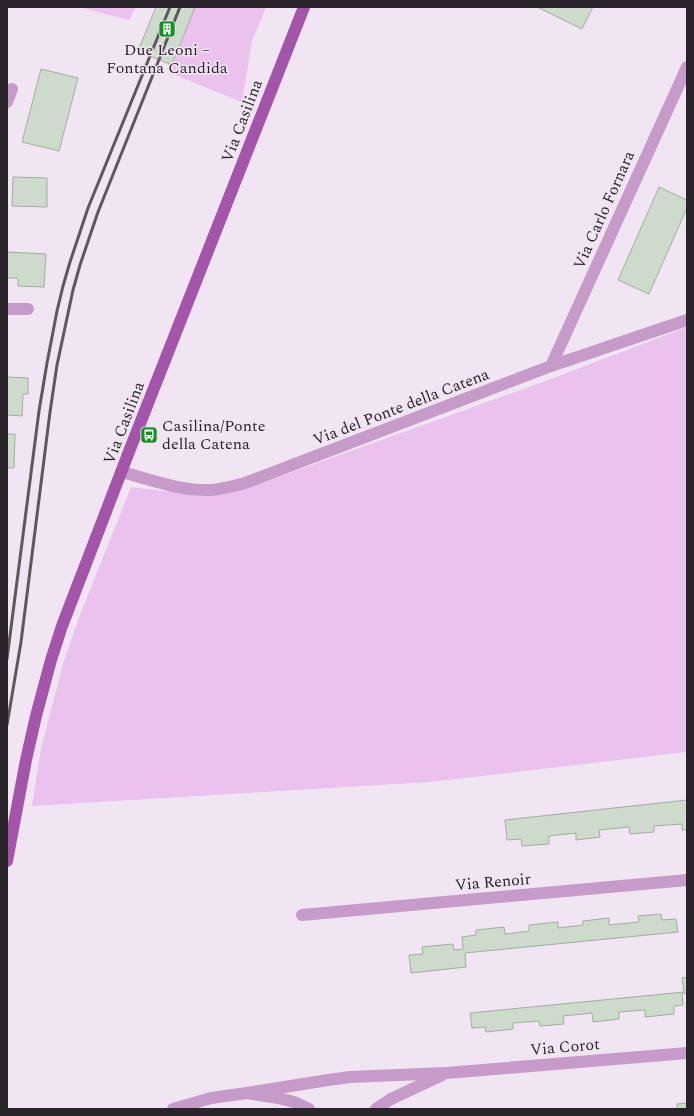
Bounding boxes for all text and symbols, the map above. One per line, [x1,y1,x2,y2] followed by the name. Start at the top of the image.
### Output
[157,19,177,39] building icon: Due Leoni – Fontana Candida
[106,38,228,80] place label: Due Leoni – Fontana Candida
[215,76,269,166] street label: Via Casilina
[567,147,641,273] street label: Via Carlo Fornara
[309,362,493,452] street label: Via del Ponte della Catena
[97,378,151,468] street label: Via Casilina
[162,414,265,456] place label: Casilina/Ponte della Catena
[139,425,159,445] bus stop icon: Casilina/Ponte della Catena
[454,867,532,897] street label: Via Renoir
[529,1032,601,1062] street label: Via Corot

